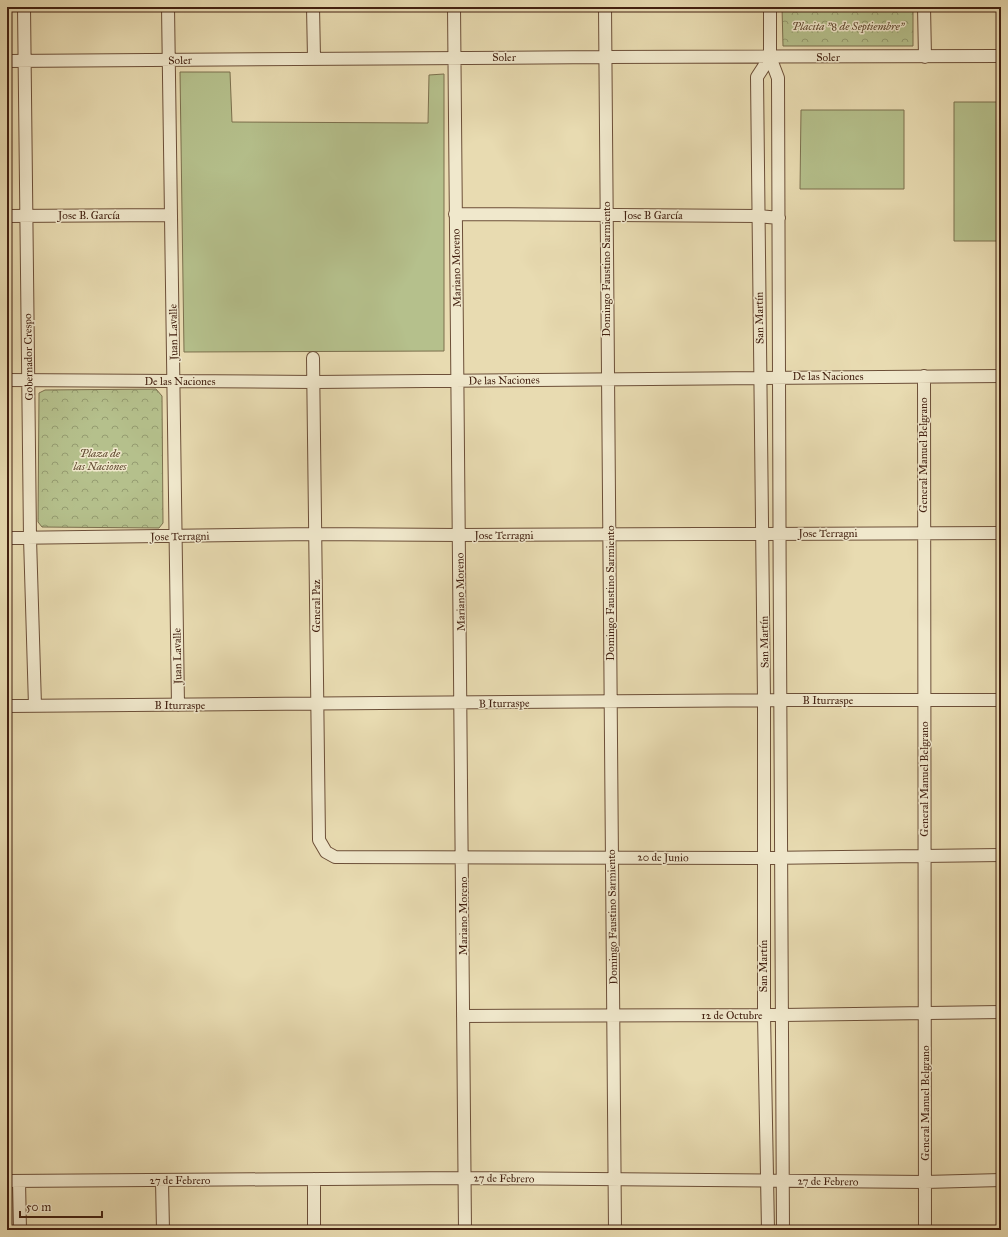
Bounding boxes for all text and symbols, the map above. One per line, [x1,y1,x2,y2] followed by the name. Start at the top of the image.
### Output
[792,20,906,34] park label: Placita "8 de Septiembre"
[492,51,517,64] street label: Soler
[816,51,841,64] street label: Soler
[168,54,193,67] street label: Soler
[600,201,613,337] street label: Domingo Faustino Sarmiento
[57,209,120,223] street label: Jose B. García
[622,209,683,223] street label: Jose B García
[449,228,464,307] street label: Mariano Moreno
[753,292,766,344] street label: San Martín
[167,303,182,361] street label: Juan Lavalle
[21,313,36,401] street label: Gobernador Crespo
[792,370,864,383] street label: De las Naciones
[468,373,540,388] street label: De las Naciones
[144,375,216,388] street label: De las Naciones
[917,397,930,513] street label: General Manuel Belgrano
[72,447,127,473] park label: Plaza de las Naciones
[604,525,617,661] street label: Domingo Faustino Sarmiento
[797,527,858,541] street label: Jose Terragni
[149,529,210,545] street label: Jose Terragni
[473,529,534,543] street label: Jose Terragni
[453,552,468,631] street label: Mariano Moreno
[310,579,323,633] street label: General Paz
[758,616,771,668] street label: San Martín
[171,627,186,685] street label: Juan Lavalle
[803,694,854,707] street label: B Iturraspe
[478,697,530,710] street label: B Iturraspe
[155,699,206,712] street label: B Iturraspe
[918,721,931,837] street label: General Manuel Belgrano
[605,849,620,985] street label: Domingo Faustino Sarmiento
[637,851,689,865] street label: 20 de Junio
[457,876,470,955] street label: Mariano Moreno
[757,940,770,992] street label: San Martín
[701,1009,763,1022] street label: 12 de Octubre
[919,1045,932,1161] street label: General Manuel Belgrano
[473,1171,535,1186] street label: 27 de Febrero
[150,1174,211,1187] street label: 27 de Febrero
[797,1174,859,1189] street label: 27 de Febrero
[20,1193,102,1219] scale bar
[26,1200,51,1214] text: 50 m

